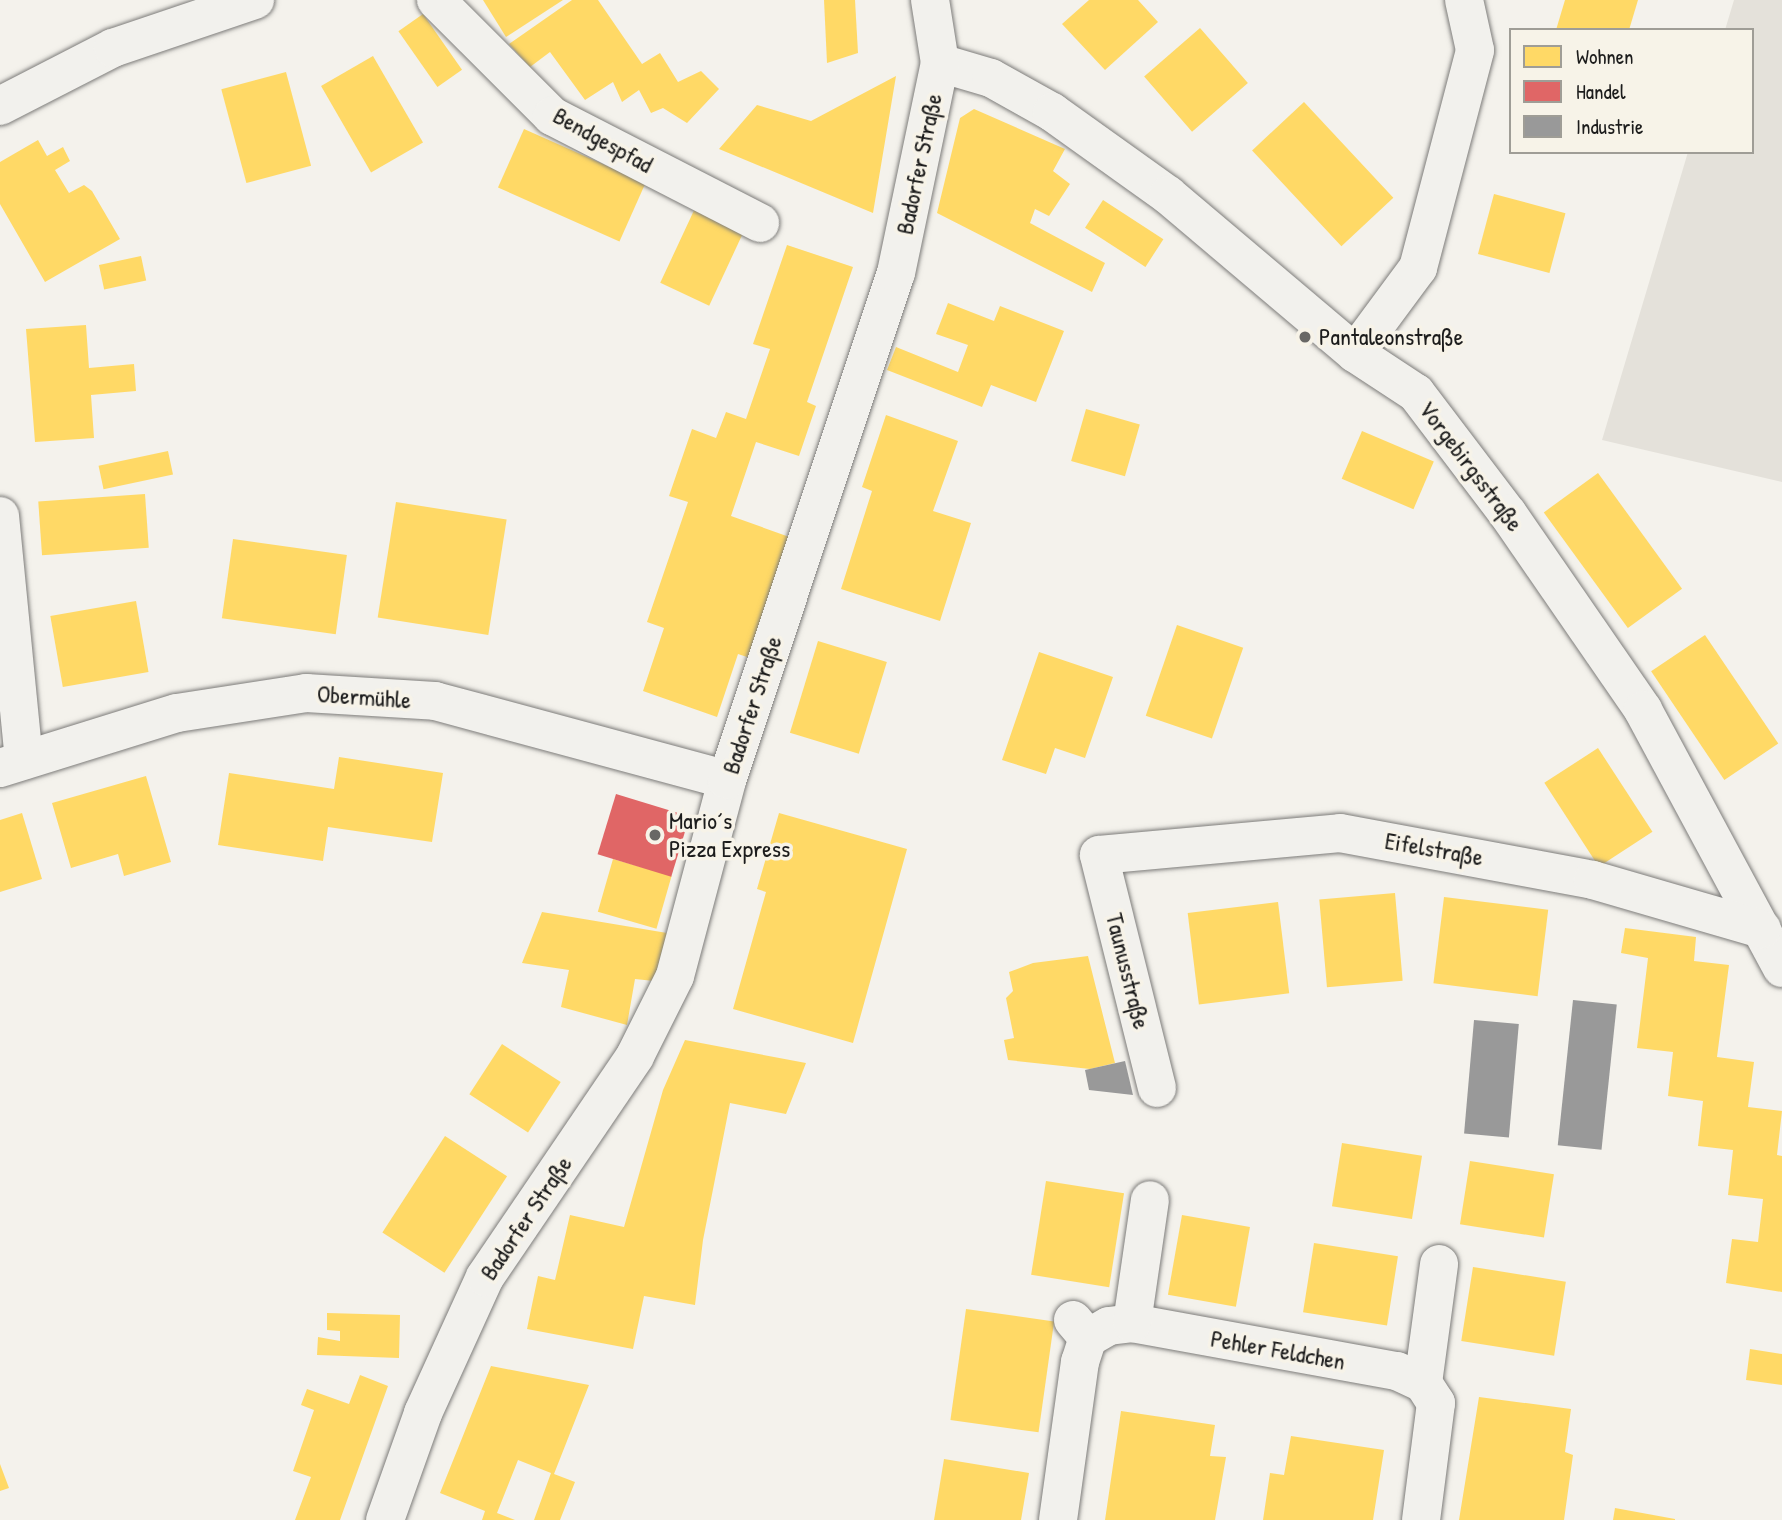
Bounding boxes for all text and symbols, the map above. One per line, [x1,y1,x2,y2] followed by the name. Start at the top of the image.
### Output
[1509,28,1754,154] legend
[1576,42,1634,71] text: Wohnen
[1576,77,1626,106] text: Handel
[890,91,948,237] street label: Badorfer Straße
[548,101,658,179] street label: Bendgespfad
[1576,112,1643,141] text: Industrie
[1319,323,1463,351] place label: Pantaleonstraße
[1297,329,1313,345] marker: Pantaleonstraße
[1413,395,1529,537] street label: Vorgebirgsstraße
[716,633,788,777] street label: Badorfer Straße
[316,679,412,715] street label: Obermühle
[669,807,790,863] place label: Mario´s Pizza Express
[1383,826,1485,872] street label: Eifelstraße
[647,827,663,843] marker: Mario´s Pizza Express
[1100,910,1156,1032] street label: Taunusstraße
[474,1151,578,1285] street label: Badorfer Straße
[1209,1324,1347,1376] street label: Pehler Feldchen

